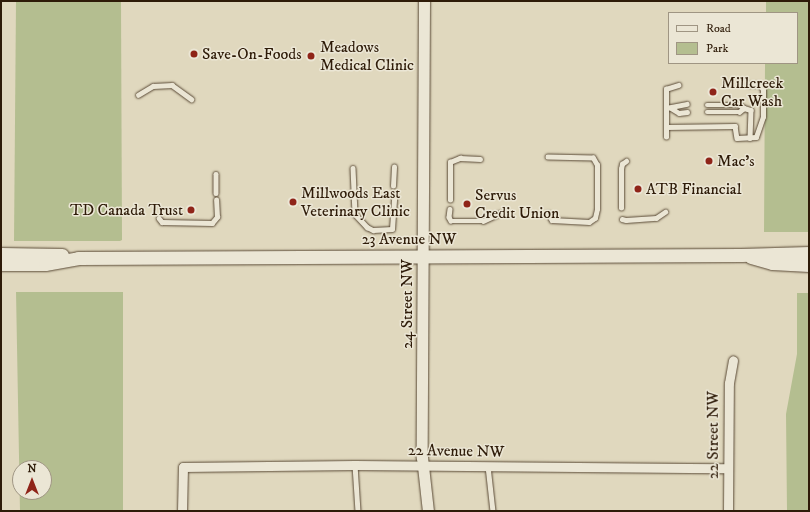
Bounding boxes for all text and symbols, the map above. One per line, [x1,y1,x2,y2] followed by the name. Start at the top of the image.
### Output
[668,12,798,64] legend
[706,21,731,36] text: Road
[320,37,414,75] place label: Meadows Medical Clinic
[706,41,728,56] text: Park
[202,44,302,64] place label: Save-On-Foods
[189,49,199,59] marker: Save-On-Foods
[305,50,317,62] marker: Meadows Medical Clinic
[721,73,783,111] place label: Millcreek Car Wash
[708,87,718,97] marker: Millcreek Car Wash
[717,151,755,171] place label: Mac's
[704,156,714,166] marker: Mac's
[646,179,741,199] place label: ATB Financial
[301,183,410,221] place label: Millwoods East Veterinary Clinic
[633,184,643,194] marker: ATB Financial
[475,185,559,223] place label: Servus Credit Union
[288,197,298,207] marker: Millwoods East Veterinary Clinic
[462,199,472,209] marker: Servus Credit Union
[70,200,183,220] place label: TD Canada Trust
[186,205,196,215] marker: TD Canada Trust
[362,229,456,249] street label: 23 Avenue NW
[397,259,417,349] street label: 24 Street NW
[703,391,723,479] street label: 22 Street NW
[408,441,504,461] street label: 22 Avenue NW
[12,460,52,500] north arrow
[27,462,37,476] text: N

